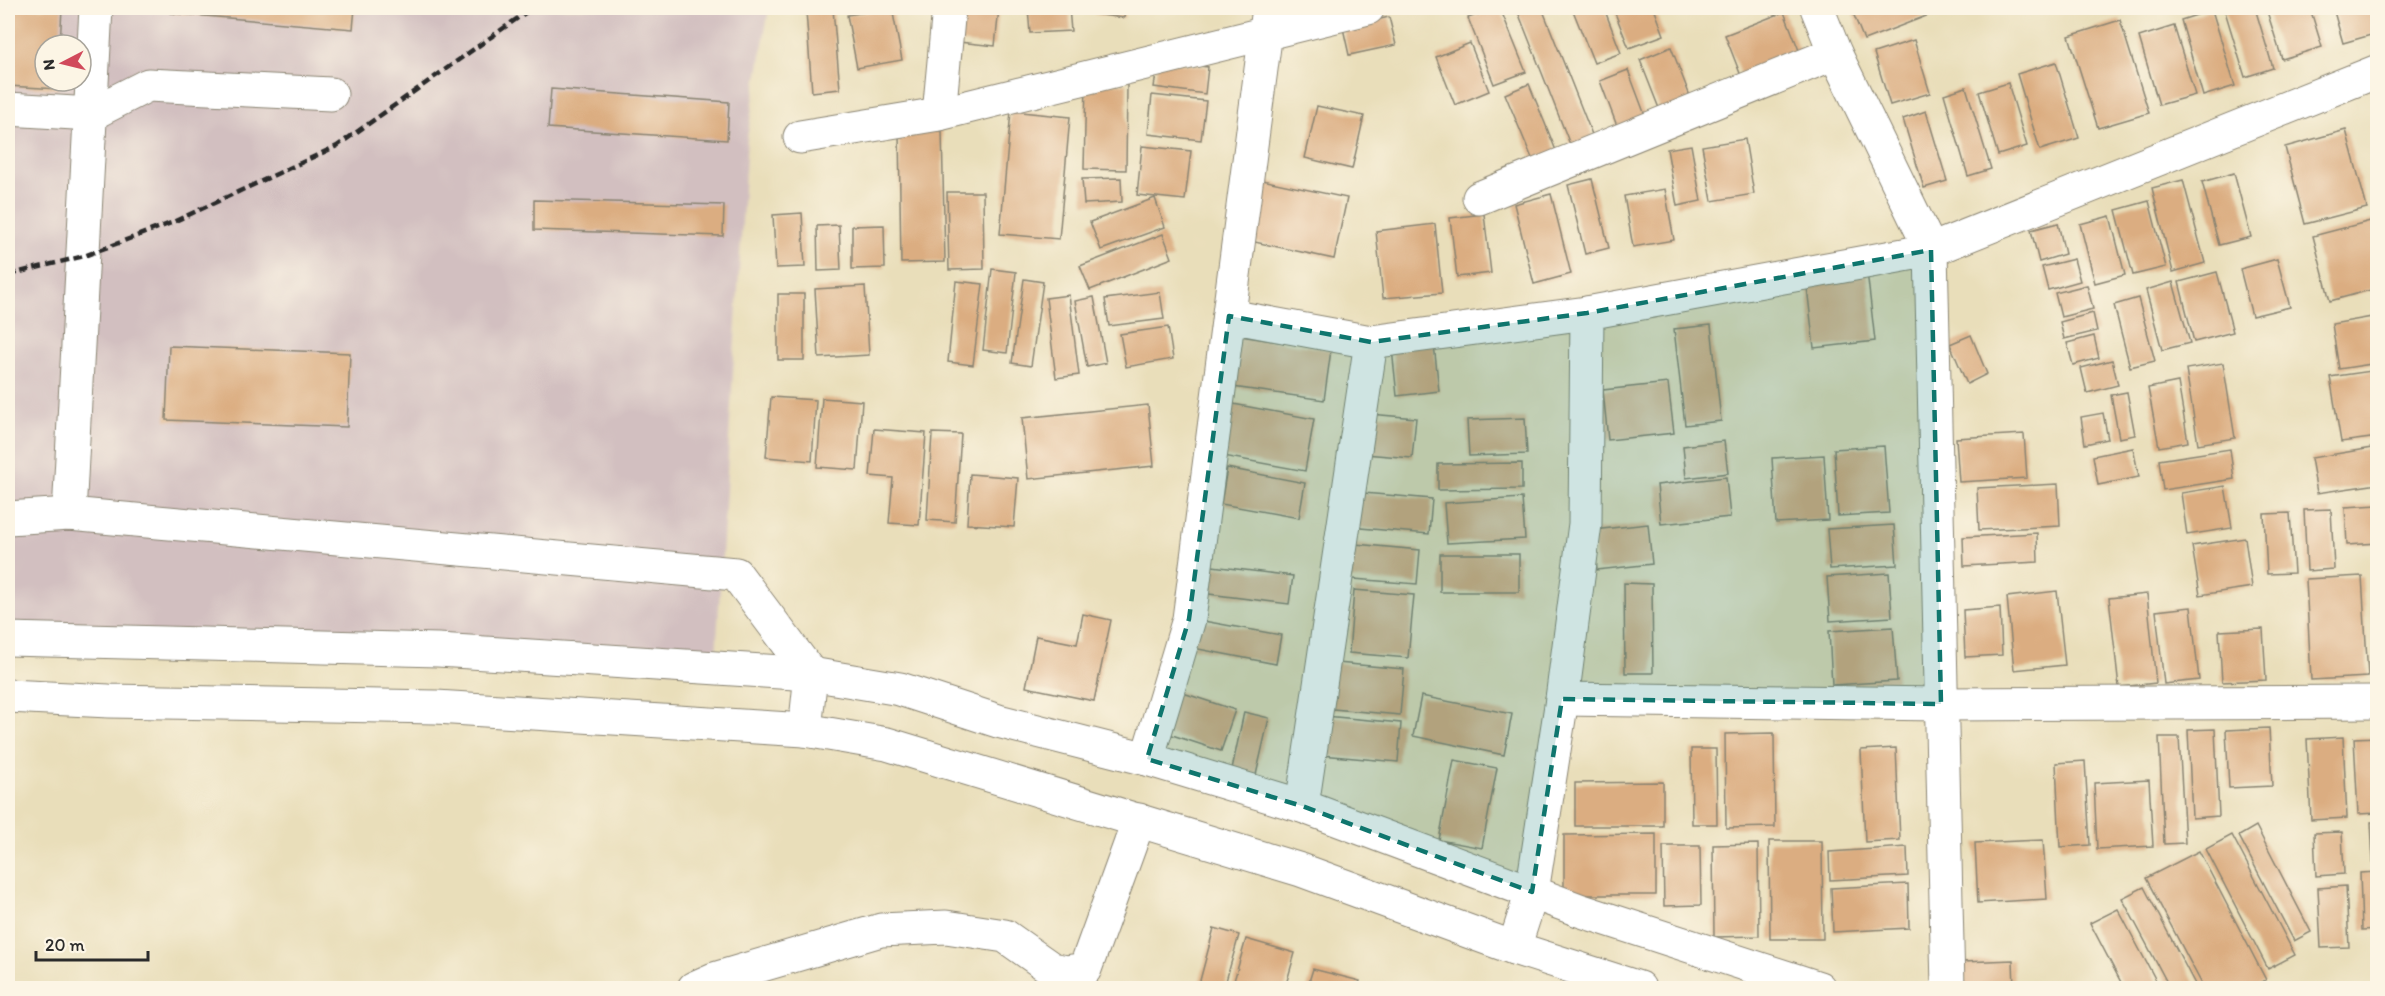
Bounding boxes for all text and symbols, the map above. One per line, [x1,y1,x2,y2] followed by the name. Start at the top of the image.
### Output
[33,33,93,93] north arrow
[39,58,59,71] text: N
[36,924,148,962] scale bar
[45,934,85,956] text: 20 m

